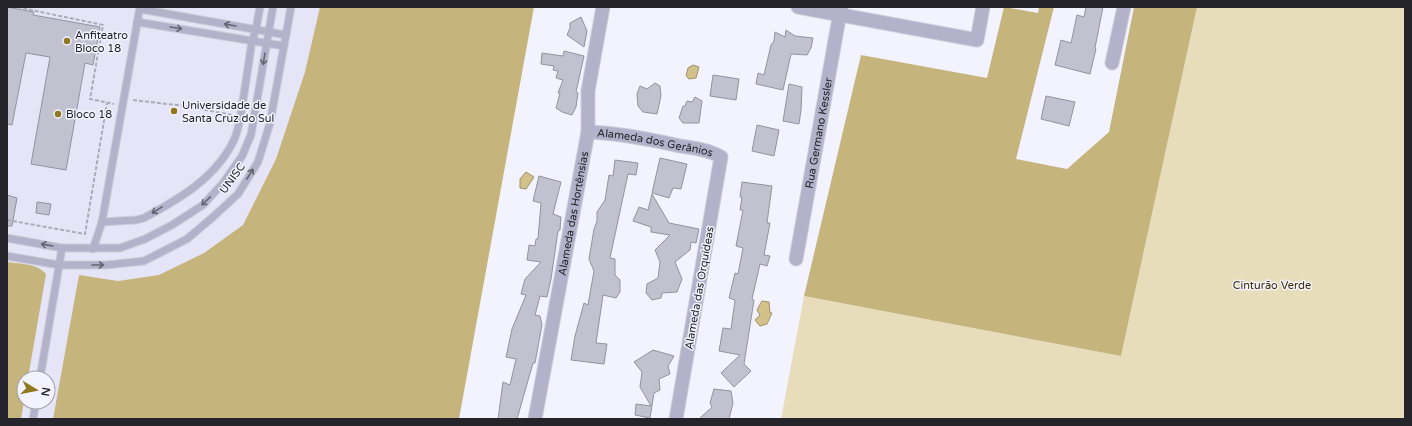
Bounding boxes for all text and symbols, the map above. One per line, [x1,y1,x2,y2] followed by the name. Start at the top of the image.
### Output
[224,21,237,29] one-way arrow
[169,25,182,33] one-way arrow
[75,29,128,55] place label: Anfiteatro Bloco 18
[62,36,72,46] marker: Anfiteatro Bloco 18
[260,52,268,65] one-way arrow
[803,76,835,190] street label: Rua Germano Kessler
[182,99,274,125] place label: Universidade de Santa Cruz do Sul
[169,106,179,116] marker: Universidade de Santa Cruz do Sul
[66,108,112,121] place label: Bloco 18
[53,109,63,119] marker: Bloco 18
[597,126,715,160] street label: Alameda dos Gerânios
[556,150,591,277] street label: Alameda das Hortênsias
[217,160,248,196] street label: UNISC
[246,169,254,180] one-way arrow
[201,197,211,206] one-way arrow
[151,207,163,215] one-way arrow
[682,226,717,351] street label: Alameda das Orquídeas
[40,241,53,249] one-way arrow
[91,261,104,269] one-way arrow
[1233,279,1311,292] park label: Cinturão Verde
[16,370,56,410] north arrow
[38,386,53,397] text: N

